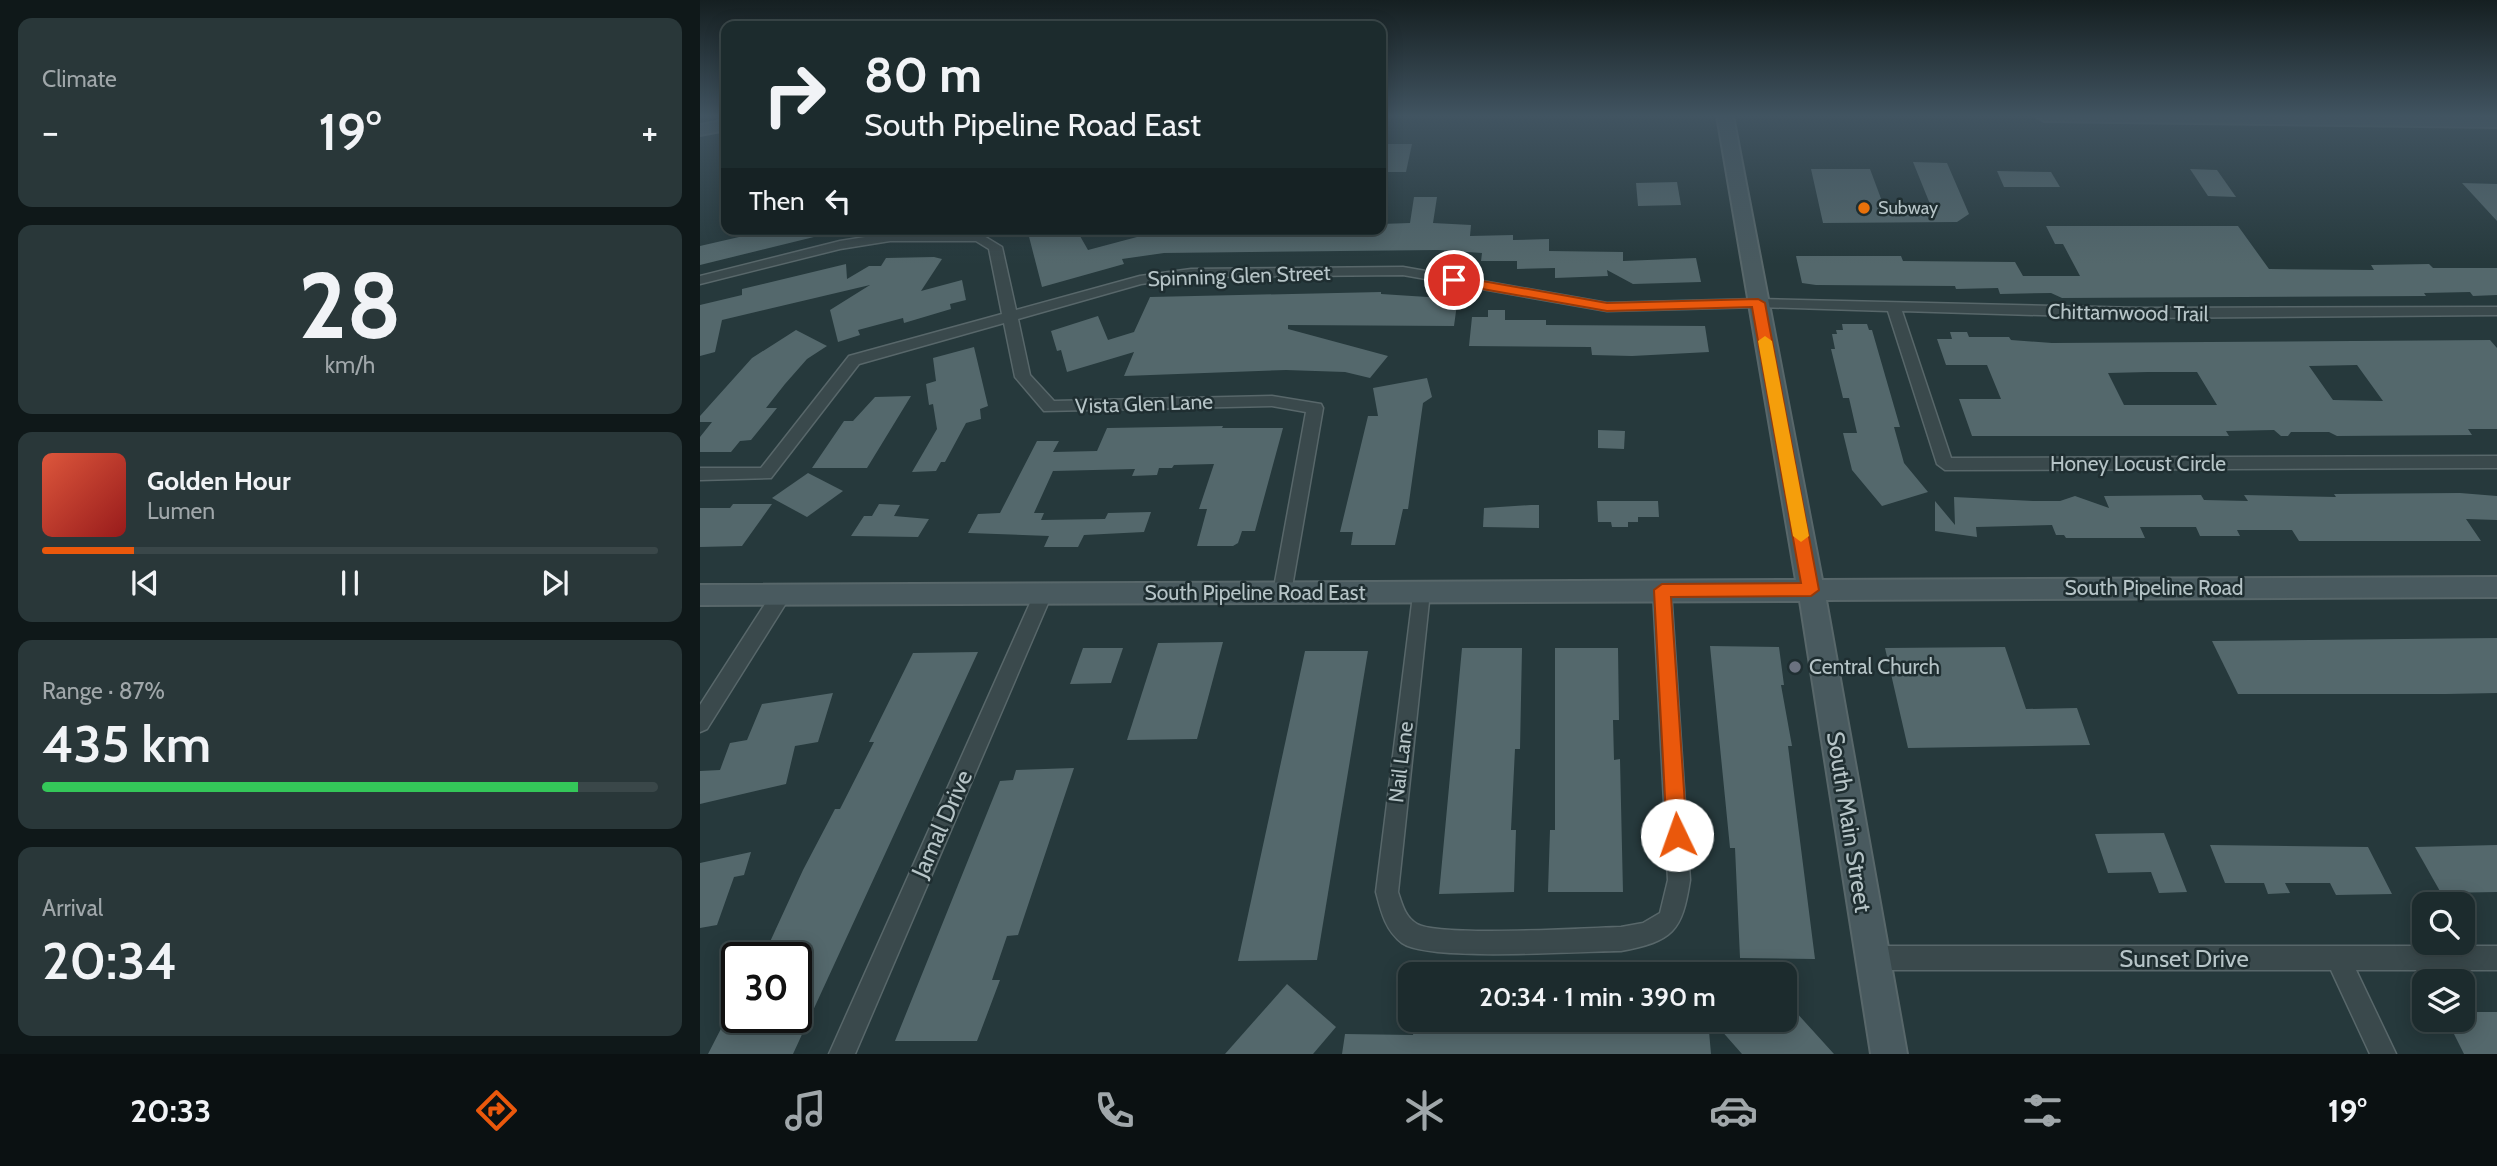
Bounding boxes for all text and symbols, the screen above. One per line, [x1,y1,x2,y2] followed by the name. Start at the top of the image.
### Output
[864,45,982,104] text: 80 m
[749,49,840,140] icon: right
[42,65,117,93] text: Climate
[319,100,381,163] text: 19°
[864,105,1201,144] text: South Pipeline Road East
[42,108,59,155] text: −
[641,108,658,155] text: +
[819,182,857,220] icon: left
[749,185,805,217] text: Then
[1878,197,1938,219] place label: Subway
[1856,200,1872,216] marker: Subway
[298,250,402,361] text: 28
[1424,250,1484,310] pin
[1147,260,1331,291] street label: Spinning Glen Street
[1435,261,1473,299] icon: arrive
[2047,299,2209,326] street label: Chittamwood Trail
[325,351,375,379] text: km/h
[1075,389,1214,418] street label: Vista Glen Lane
[2050,451,2226,476] street label: Honey Locust Circle
[147,465,290,497] text: Golden Hour
[147,497,215,525] text: Lumen
[126,564,164,602] icon: previous
[331,564,369,602] icon: pause
[536,564,574,602] icon: next
[2065,575,2243,600] street label: South Pipeline Road
[1144,580,1366,605] street label: South Pipeline Road East
[1809,654,1940,679] place label: Central Church
[1787,659,1803,675] marker: Central Church
[42,677,165,705] text: Range · 87%
[42,712,211,775] text: 435 km
[1383,720,1418,804] street label: Nail Lane
[1821,729,1878,914] street label: South Main Street
[905,765,978,883] street label: Jamal Drive
[1640,798,1714,872] position arrow
[2412,892,2475,1032] map controls
[2412,892,2475,955] button: search
[42,894,103,922] text: Arrival
[42,929,177,992] text: 20:34
[721,942,812,1033] speed limit sign: 30
[2119,944,2249,973] street label: Sunset Drive
[2412,969,2475,1032] button: layers
[1479,981,1716,1013] text: 20:34 · 1 min · 390 m
[472,1086,521,1135] icon: directions
[781,1086,830,1135] icon: music
[1090,1086,1139,1135] icon: phone
[1400,1086,1449,1135] icon: climate
[1709,1086,1758,1135] icon: car
[2018,1086,2067,1135] icon: filters
[130,1091,211,1130] text: 20:33
[2328,1091,2367,1130] text: 19°

